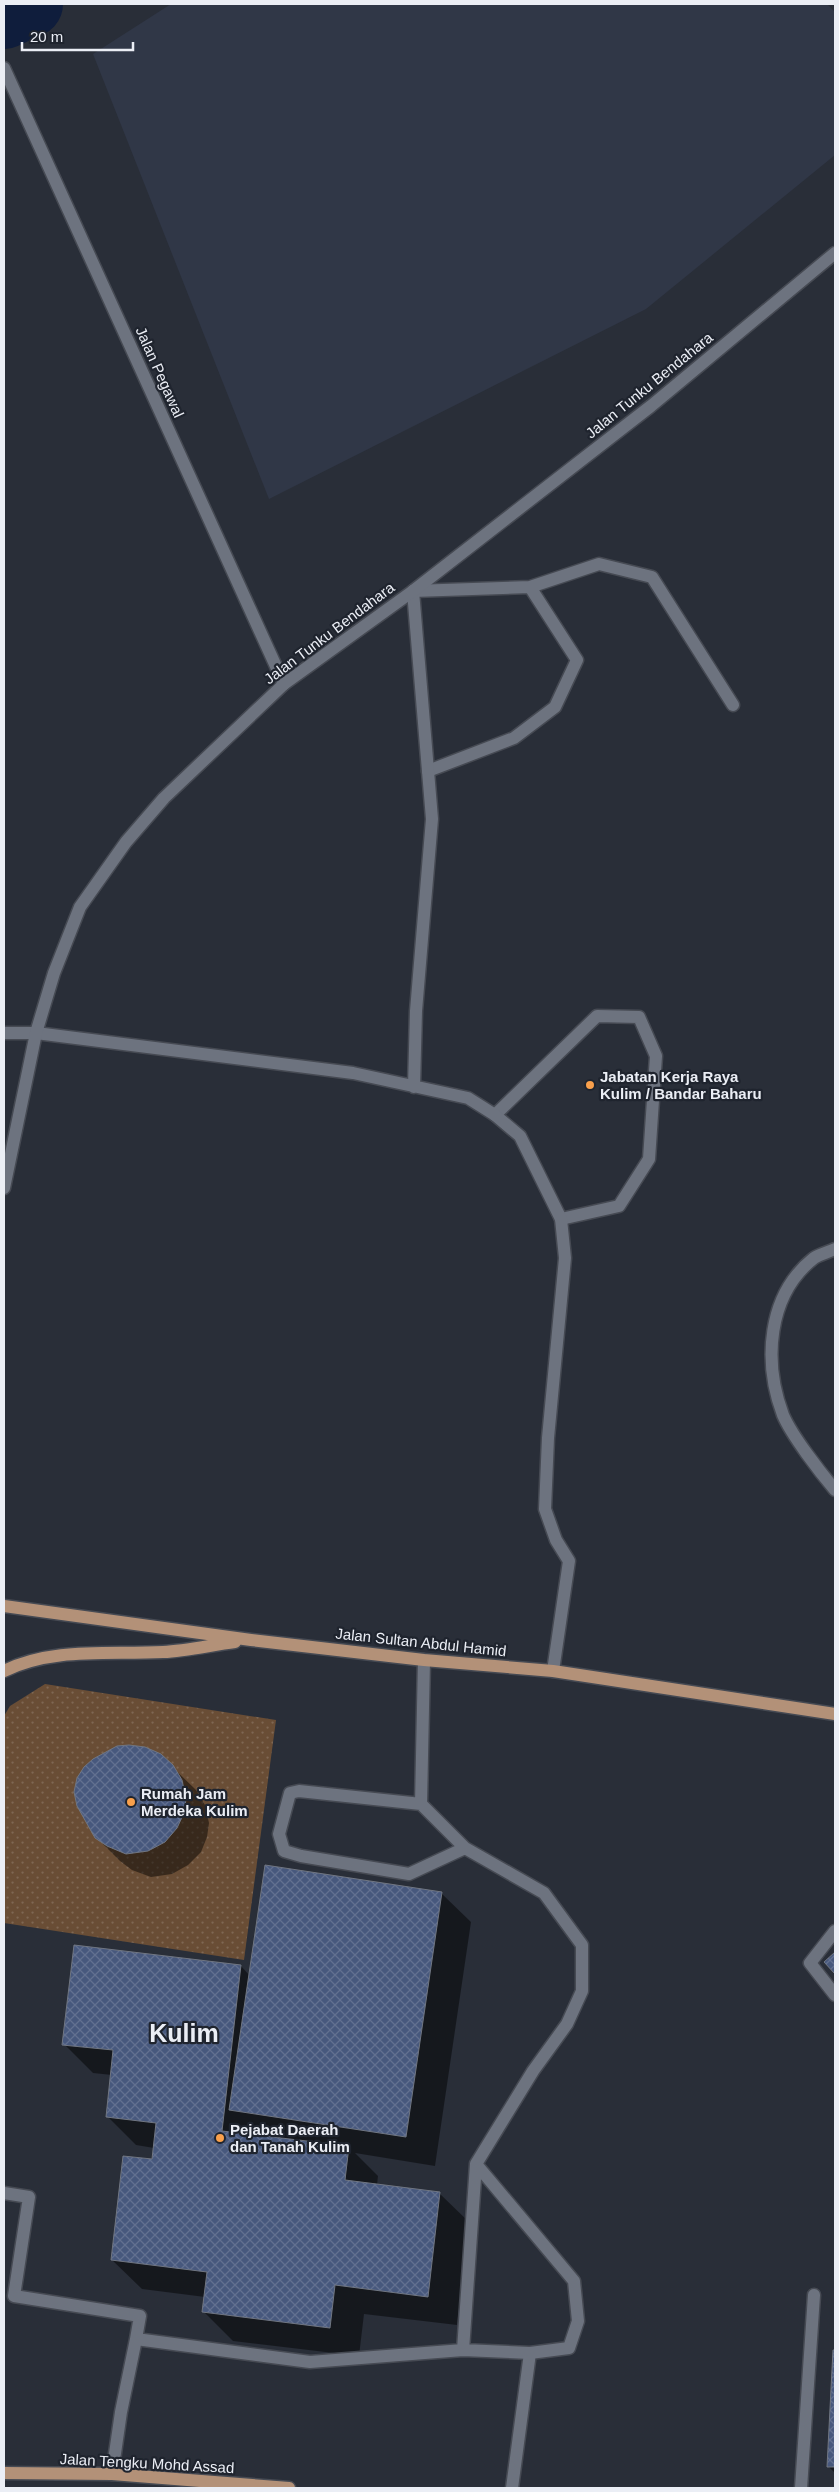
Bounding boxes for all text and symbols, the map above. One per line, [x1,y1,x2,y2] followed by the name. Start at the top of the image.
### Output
[22,20,134,52] scale bar
[30,28,63,45] text: 20 m
[132,324,188,420] street label: Jalan Pegawal
[582,328,716,441] street label: Jalan Tunku Bendahara
[261,578,398,687] street label: Jalan Tunku Bendahara
[600,1068,762,1102] place label: Jabatan Kerja Raya Kulim / Bandar Baharu
[584,1079,596,1091] marker: Jabatan Kerja Raya Kulim / Bandar Baharu
[335,1625,507,1659] street label: Jalan Sultan Abdul Hamid
[141,1785,248,1819] place label: Rumah Jam Merdeka Kulim
[125,1796,137,1808] marker: Rumah Jam Merdeka Kulim
[149,2019,219,2047] district label: Kulim
[230,2121,350,2155] place label: Pejabat Daerah dan Tanah Kulim
[214,2132,226,2144] marker: Pejabat Daerah dan Tanah Kulim
[59,2450,235,2476] street label: Jalan Tengku Mohd Assad

